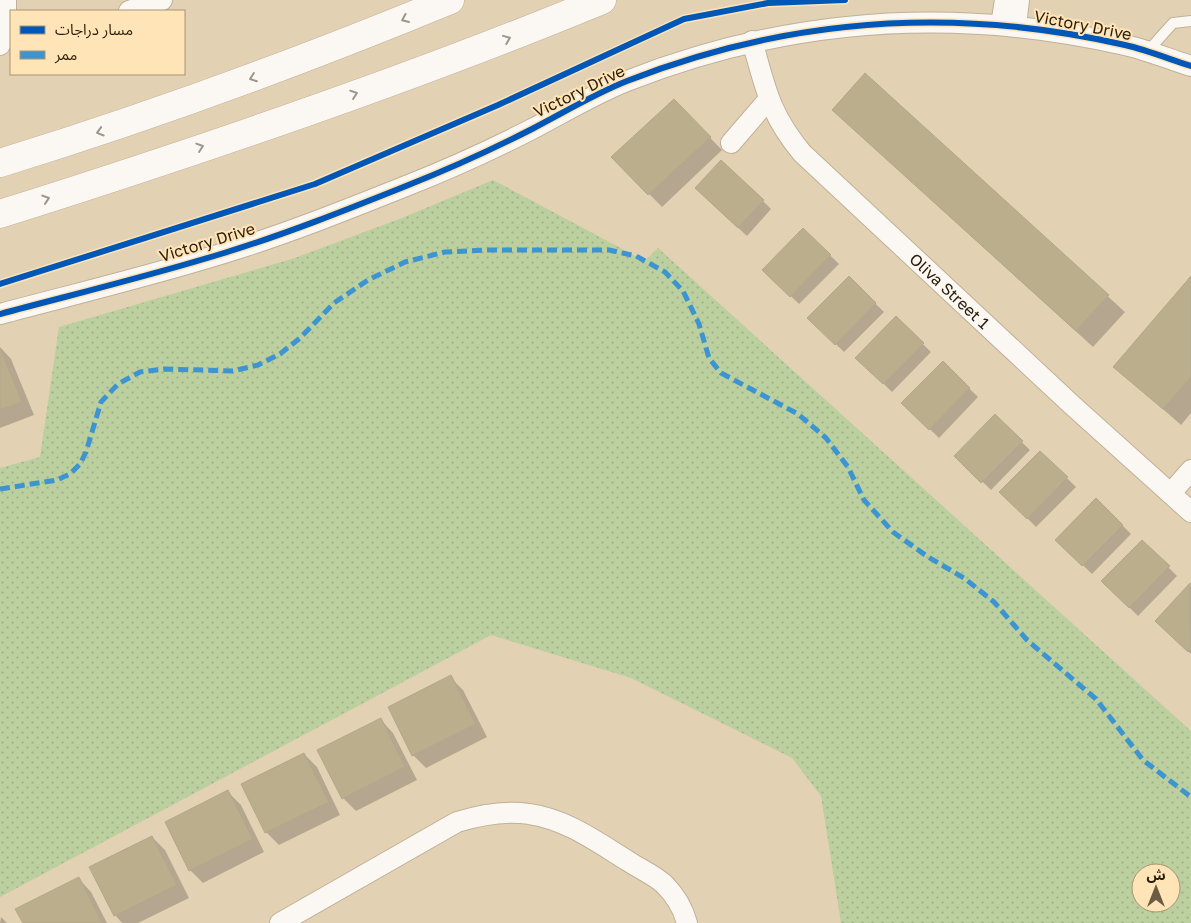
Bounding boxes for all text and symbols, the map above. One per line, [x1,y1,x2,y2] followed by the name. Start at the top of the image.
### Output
[1032,6,1134,44] street label: Victory Drive
[10,10,185,75] legend
[401,12,410,23] one-way arrow
[55,20,133,39] text: مسار دراجات
[502,35,511,46] one-way arrow
[54,45,78,64] text: ممر
[530,60,628,122] street label: Victory Drive
[250,72,258,82] one-way arrow
[349,90,358,100] one-way arrow
[97,126,105,136] one-way arrow
[196,143,204,153] one-way arrow
[42,195,50,205] one-way arrow
[157,218,257,266] street label: Victory Drive
[906,249,994,333] street label: Oliva Street 1
[1131,863,1181,913] north arrow
[1146,866,1166,883] text: ش

